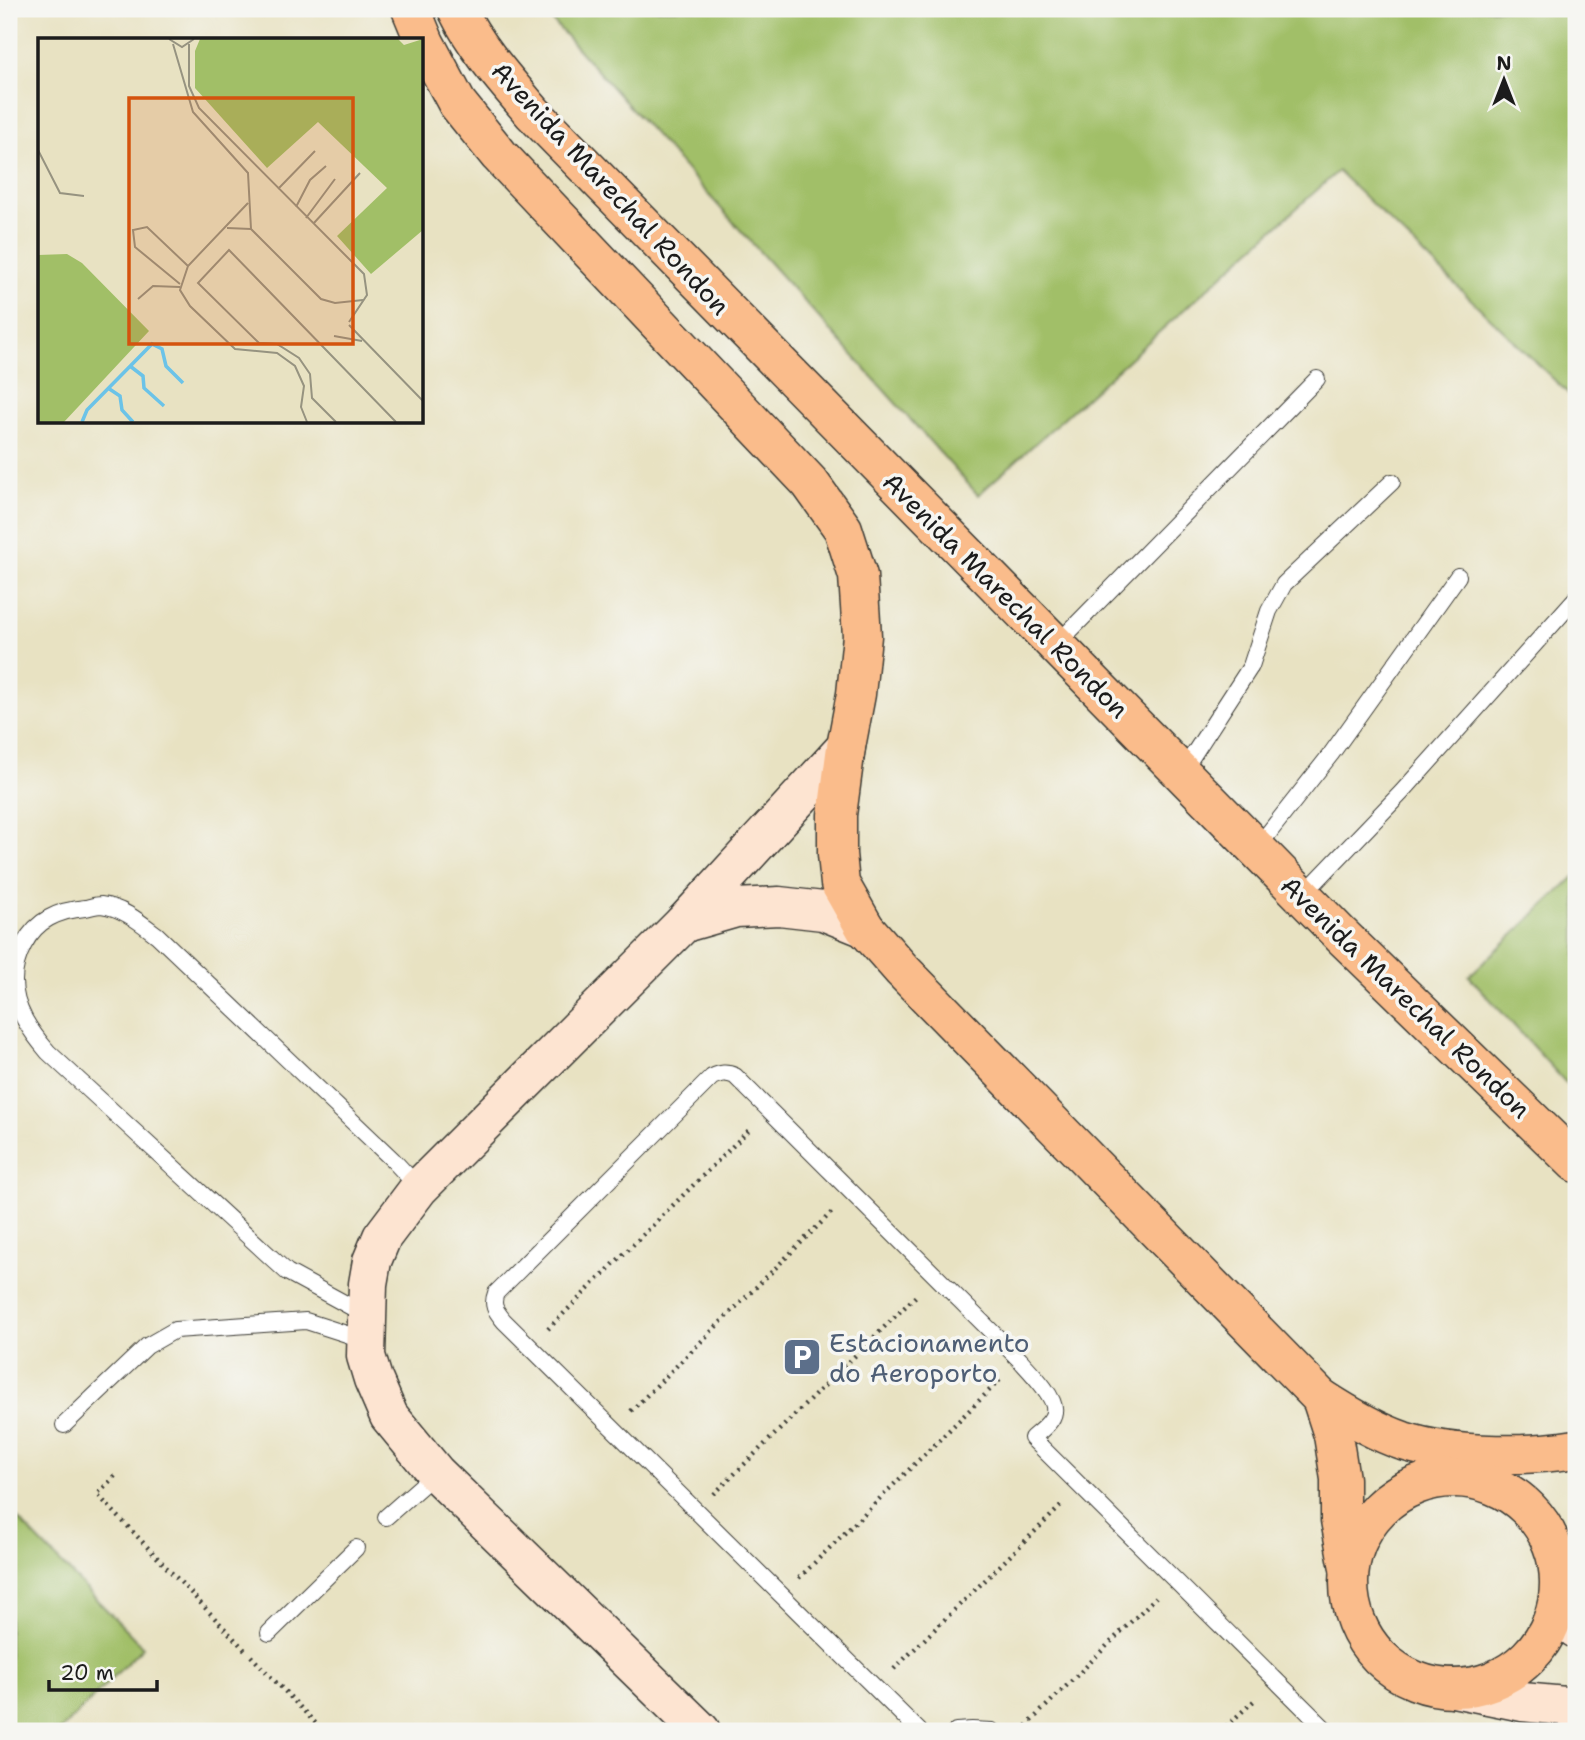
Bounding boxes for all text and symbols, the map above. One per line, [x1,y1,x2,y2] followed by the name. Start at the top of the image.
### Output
[38,38,424,424] inset map
[1470,46,1540,116] north arrow
[1496,51,1512,76] text: N
[484,54,738,322] street label: Avenida Marechal Rondon
[875,464,1137,726] street label: Avenida Marechal Rondon
[1273,868,1539,1126] street label: Avenida Marechal Rondon
[829,1325,1030,1390] place label: Estacionamento do Aeroporto
[781,1336,823,1378] parking icon: Estacionamento do Aeroporto
[49,1649,158,1693] scale bar
[60,1659,114,1687] text: 20 m

